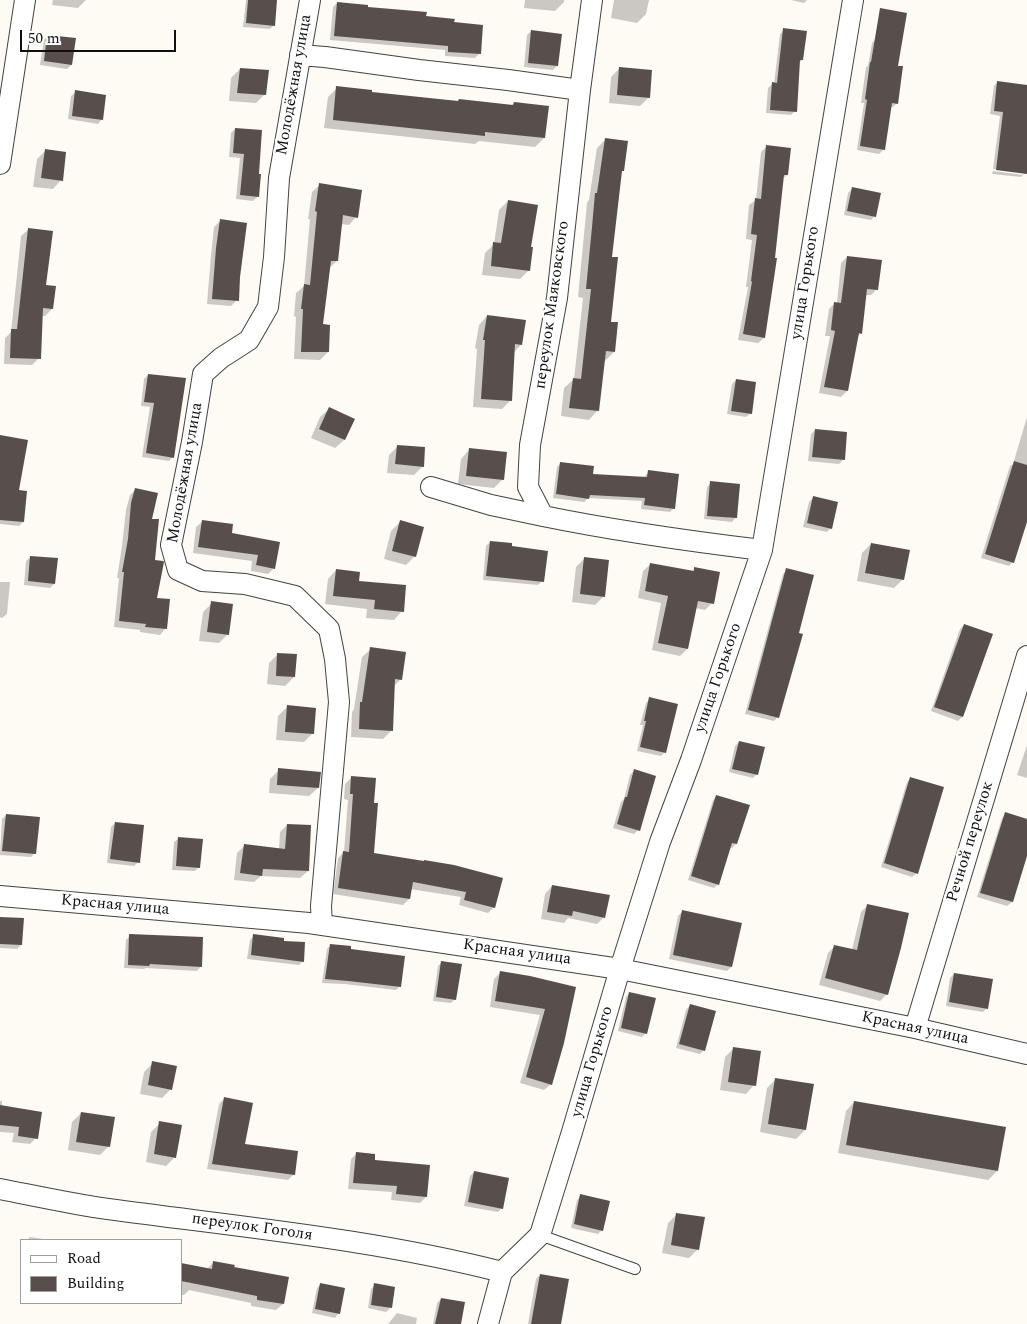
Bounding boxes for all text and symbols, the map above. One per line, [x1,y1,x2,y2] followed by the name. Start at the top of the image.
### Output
[273,13,317,157] street label: Молодёжная улица
[22,20,179,52] scale bar
[28,27,60,50] text: 50 m
[532,220,574,390] street label: переулок Маяковского
[788,225,824,341] street label: улица Горького
[164,401,208,545] street label: Молодёжная улица
[691,621,747,735] street label: улица Горького
[943,779,999,905] street label: Речной переулок
[60,892,170,920] street label: Красная улица
[462,936,572,970] street label: Красная улица
[568,1004,618,1120] street label: улица Горького
[860,1008,970,1050] street label: Красная улица
[190,1210,314,1246] street label: переулок Гоголя
[20,1239,182,1304] legend
[67,1247,101,1270] text: Road
[67,1272,124,1295] text: Building

